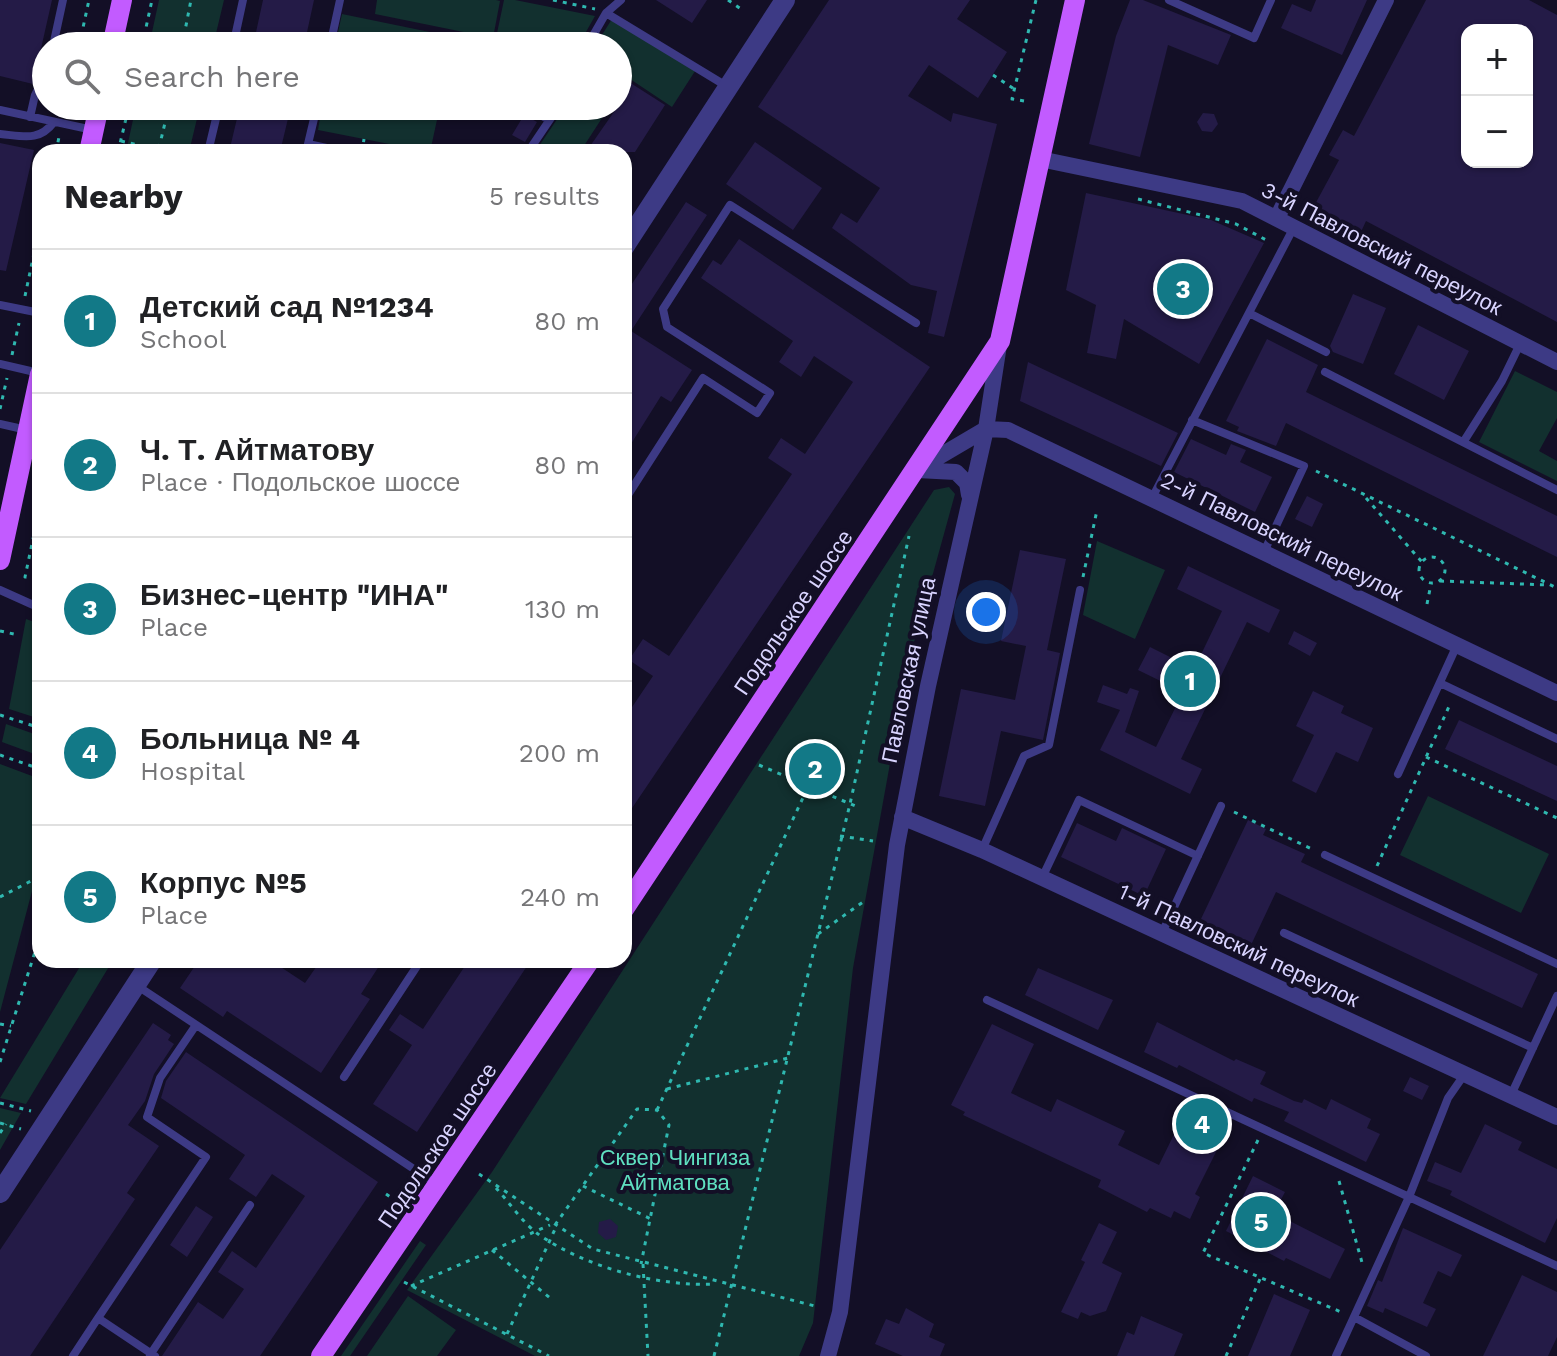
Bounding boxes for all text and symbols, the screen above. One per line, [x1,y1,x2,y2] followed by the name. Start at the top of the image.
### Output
[1461,24,1533,168] map controls
[1461,24,1533,96] button: +
[32,32,632,120] search box
[60,54,104,98] icon: search
[124,59,300,94] text: Search here
[1461,96,1533,168] button: −
[64,176,183,216] text: Nearby
[1257,177,1506,320] street label: 3-й Павловский переулок
[489,181,600,211] text: 5 results
[1157,259,1209,319] pin: 3
[140,289,434,324] text: Детский сад №1234
[84,306,96,336] text: 1
[534,306,600,336] text: 80 m
[140,324,226,354] text: School
[140,432,374,467] text: Ч. Т. Айтматову
[82,450,98,480] text: 2
[534,450,600,480] text: 80 m
[140,467,460,497] text: Place · Подольское шоссе
[1157,467,1407,606] street label: 2-й Павловский переулок
[729,525,858,699] street label: Подольское шоссе
[877,574,941,765] street label: Павловская улица
[140,577,448,612] text: Бизнес-центр "ИНА"
[966,592,1006,632] your location
[82,594,98,624] text: 3
[525,594,600,624] text: 130 m
[140,612,208,642] text: Place
[1164,651,1216,711] pin: 1
[140,721,360,756] text: Больница № 4
[82,738,98,768] text: 4
[519,738,600,768] text: 200 m
[789,739,841,799] pin: 2
[140,756,245,786] text: Hospital
[140,865,307,900] text: Корпус №5
[1115,879,1363,1012] street label: 1-й Павловский переулок
[82,882,98,912] text: 5
[520,882,600,912] text: 240 m
[140,900,208,930] text: Place
[373,1058,502,1232] street label: Подольское шоссе
[1176,1094,1228,1154] pin: 4
[600,1145,751,1195] park label: Сквер Чингиза Айтматова
[1235,1192,1287,1252] pin: 5

